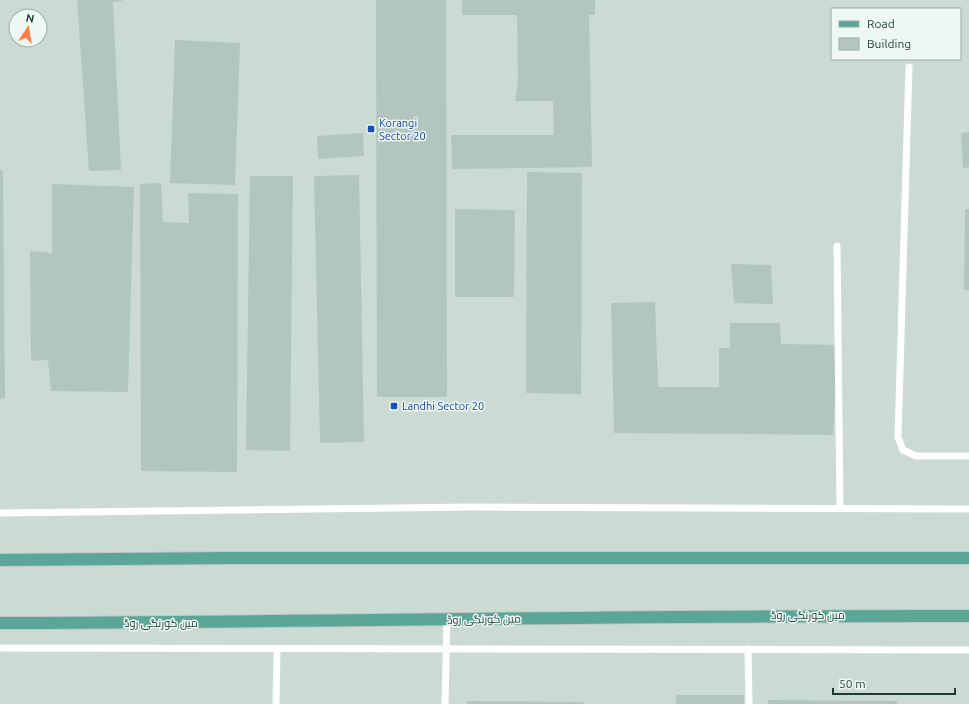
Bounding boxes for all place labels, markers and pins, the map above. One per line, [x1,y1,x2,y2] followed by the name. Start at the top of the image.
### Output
[379,117,426,142] place label: Korangi Sector 20
[366,124,376,134] marker: Korangi Sector 20
[402,400,484,412] place label: Landhi Sector 20
[389,401,399,411] marker: Landhi Sector 20

